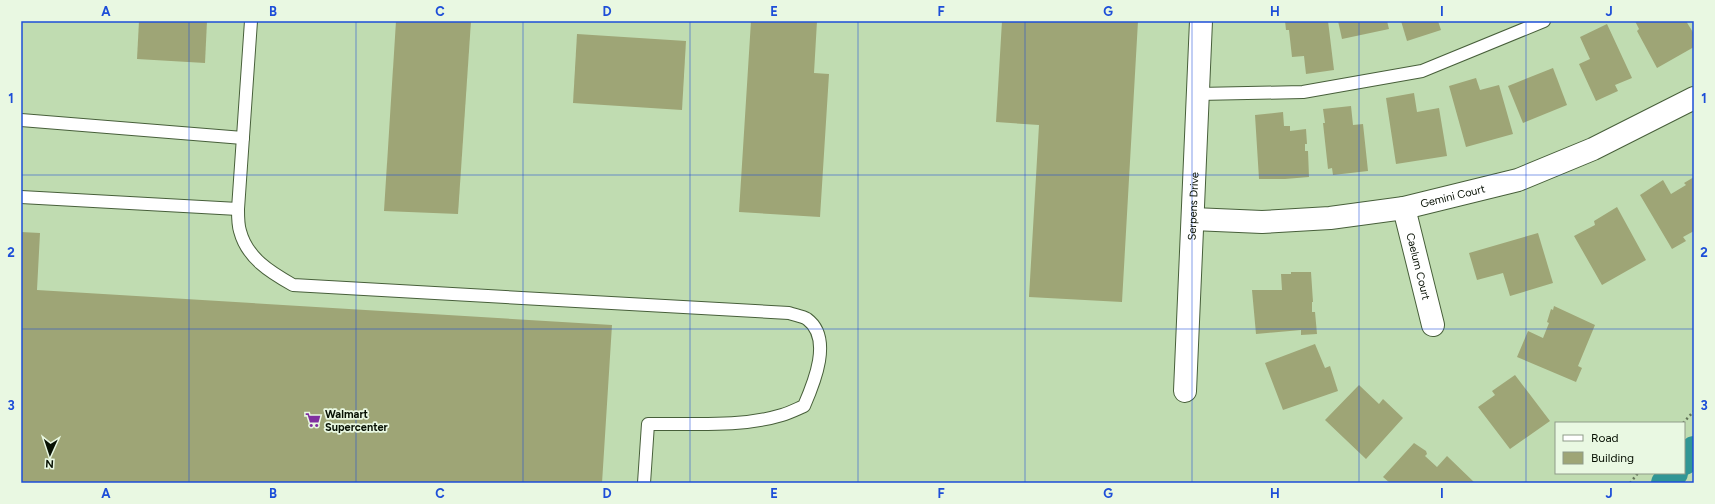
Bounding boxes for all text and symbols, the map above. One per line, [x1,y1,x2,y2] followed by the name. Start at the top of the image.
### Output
[101,4,111,19] text: A
[269,4,277,19] text: B
[435,4,445,19] text: C
[602,4,612,19] text: D
[770,4,778,19] text: E
[937,4,945,19] text: F
[1103,4,1113,19] text: G
[1270,4,1280,19] text: H
[1440,4,1444,19] text: I
[1605,4,1613,19] text: J
[8,91,14,106] text: 1
[1701,91,1707,106] text: 1
[1185,172,1201,241] street label: Serpens Drive
[1419,182,1486,210] street label: Gemini Court
[1404,231,1433,301] street label: Caelum Court
[7,245,15,260] text: 2
[1700,245,1708,260] text: 2
[7,398,15,413] text: 3
[1700,398,1708,413] text: 3
[325,408,389,434] place label: Walmart Supercenter
[304,411,322,429] supermarket icon: Walmart Supercenter
[1555,422,1685,474] legend
[1591,431,1619,445] text: Road
[30,434,70,474] north arrow
[1591,451,1634,465] text: Building
[45,457,54,470] text: N
[101,486,111,501] text: A
[269,486,277,501] text: B
[435,486,445,501] text: C
[602,486,612,501] text: D
[770,486,778,501] text: E
[937,486,945,501] text: F
[1103,486,1113,501] text: G
[1270,486,1280,501] text: H
[1440,486,1444,501] text: I
[1605,486,1613,501] text: J

